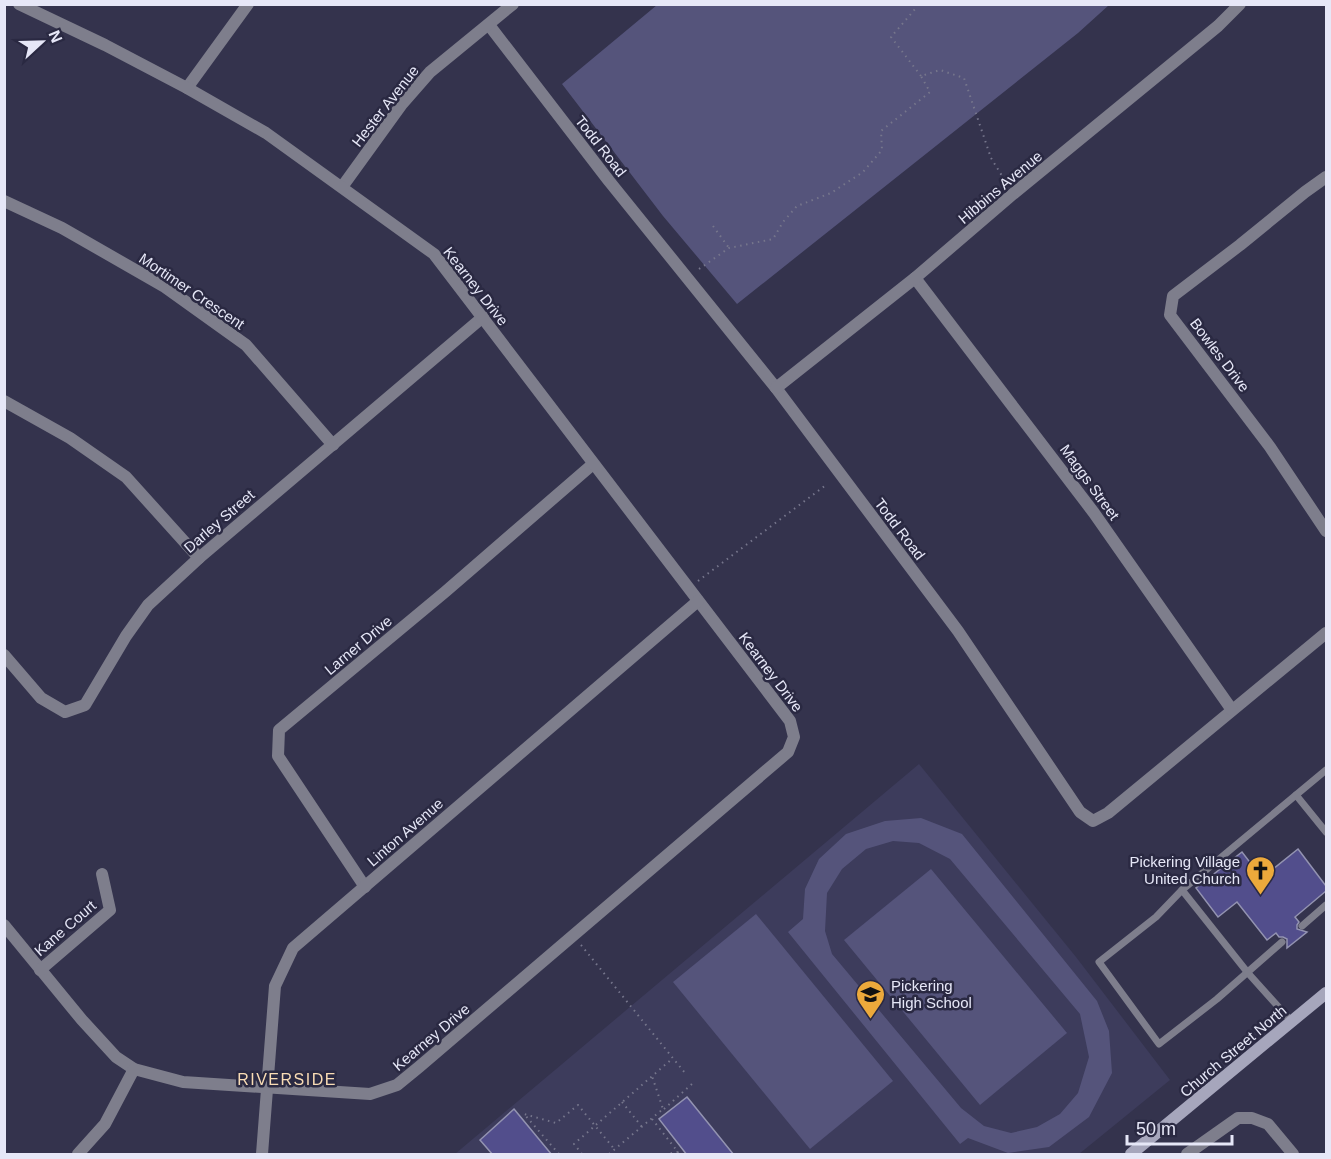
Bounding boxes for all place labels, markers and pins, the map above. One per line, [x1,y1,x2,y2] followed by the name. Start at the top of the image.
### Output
[1129,853,1240,887] place label: Pickering Village United Church
[1245,854,1277,896] church icon: Pickering Village United Church
[891,977,972,1011] place label: Pickering High School
[854,978,886,1020] school or university icon: Pickering High School

